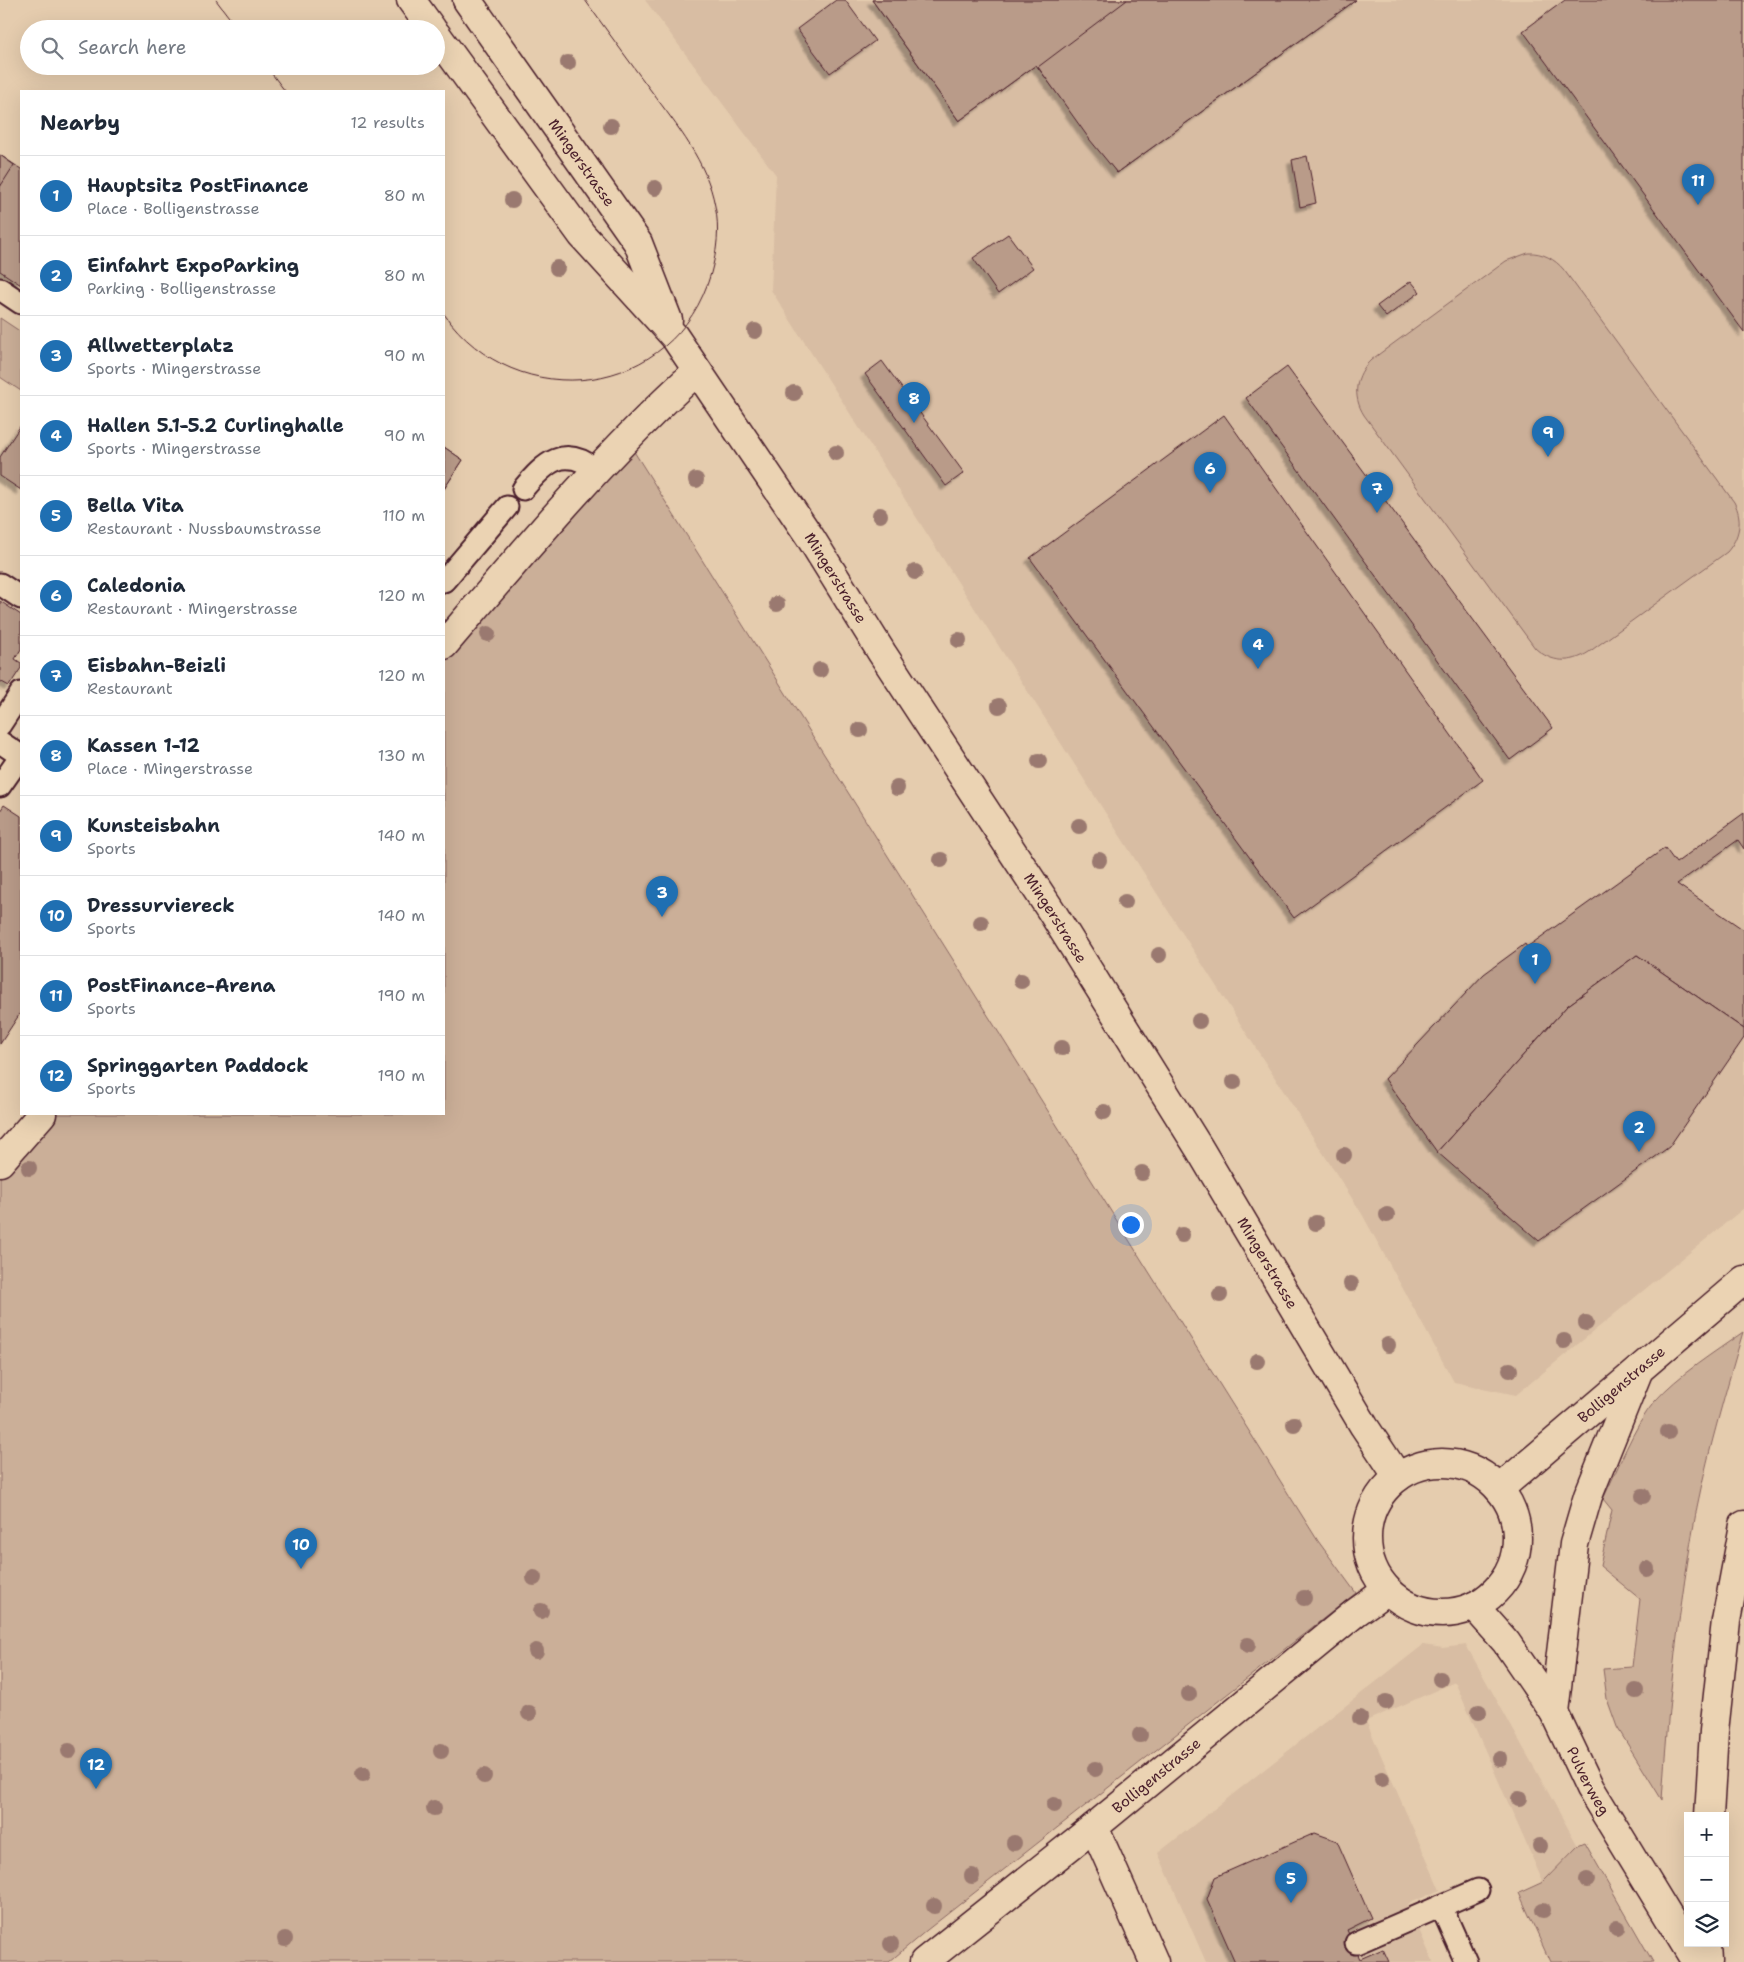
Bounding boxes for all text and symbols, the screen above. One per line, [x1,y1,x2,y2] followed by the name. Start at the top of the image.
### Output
[20,20,445,75] search box
[38,34,66,62] icon: search
[78,35,187,60] text: Search here
[40,109,120,137] text: Nearby
[350,112,425,133] text: 12 results
[544,115,619,211] street label: Mingerstrasse
[1682,164,1714,205] pin: 11
[87,173,309,198] text: Hauptsitz PostFinance
[52,185,60,206] text: 1
[384,185,425,206] text: 80 m
[87,198,259,219] text: Place · Bolligenstrasse
[87,253,299,278] text: Einfahrt ExpoParking
[50,265,62,286] text: 2
[384,265,425,286] text: 80 m
[87,278,276,299] text: Parking · Bolligenstrasse
[87,333,234,358] text: Allwetterplatz
[50,345,62,366] text: 3
[384,345,425,366] text: 90 m
[87,358,261,379] text: Sports · Mingerstrasse
[898,382,930,423] pin: 8
[87,413,344,438] text: Hallen 5.1-5.2 Curlinghalle
[1532,416,1564,457] pin: 9
[50,425,62,446] text: 4
[384,425,425,446] text: 90 m
[87,438,261,459] text: Sports · Mingerstrasse
[1194,452,1226,493] pin: 6
[1361,472,1393,513] pin: 7
[87,493,184,518] text: Bella Vita
[51,505,61,526] text: 5
[382,505,425,526] text: 110 m
[87,518,321,539] text: Restaurant · Nussbaumstrasse
[800,529,871,627] street label: Mingerstrasse
[87,573,185,598] text: Caledonia
[50,585,62,606] text: 6
[378,585,425,606] text: 120 m
[87,598,298,619] text: Restaurant · Mingerstrasse
[1242,628,1274,669] pin: 4
[87,653,226,678] text: Eisbahn-Beizli
[50,665,62,686] text: 7
[378,665,425,686] text: 120 m
[87,678,173,699] text: Restaurant
[87,733,200,758] text: Kassen 1-12
[50,745,62,766] text: 8
[378,745,425,766] text: 130 m
[87,758,253,779] text: Place · Mingerstrasse
[87,813,220,838] text: Kunsteisbahn
[50,825,62,846] text: 9
[378,825,425,846] text: 140 m
[87,838,136,859] text: Sports
[1019,869,1091,967] street label: Mingerstrasse
[646,876,678,917] pin: 3
[87,893,235,918] text: Dressurviereck
[47,905,65,926] text: 10
[378,905,425,926] text: 140 m
[87,918,136,939] text: Sports
[1519,943,1551,984] pin: 1
[87,973,276,998] text: PostFinance-Arena
[49,985,63,1006] text: 11
[378,985,425,1006] text: 190 m
[87,998,136,1019] text: Sports
[87,1053,309,1078] text: Springgarten Paddock
[47,1065,65,1086] text: 12
[378,1065,425,1086] text: 190 m
[87,1078,136,1099] text: Sports
[1623,1111,1655,1152] pin: 2
[1118,1212,1144,1238] your location
[1232,1214,1302,1313] street label: Mingerstrasse
[1573,1341,1669,1428] street label: Bolligenstrasse
[285,1528,317,1569] pin: 10
[1108,1733,1205,1818] street label: Bolligenstrasse
[1562,1743,1614,1819] street label: Pulverweg
[80,1748,112,1789] pin: 12
[1684,1812,1729,1947] map controls
[1684,1812,1729,1857] button: +
[1684,1857,1729,1902] button: −
[1275,1862,1307,1903] pin: 5
[1684,1902,1729,1947] button: layers

